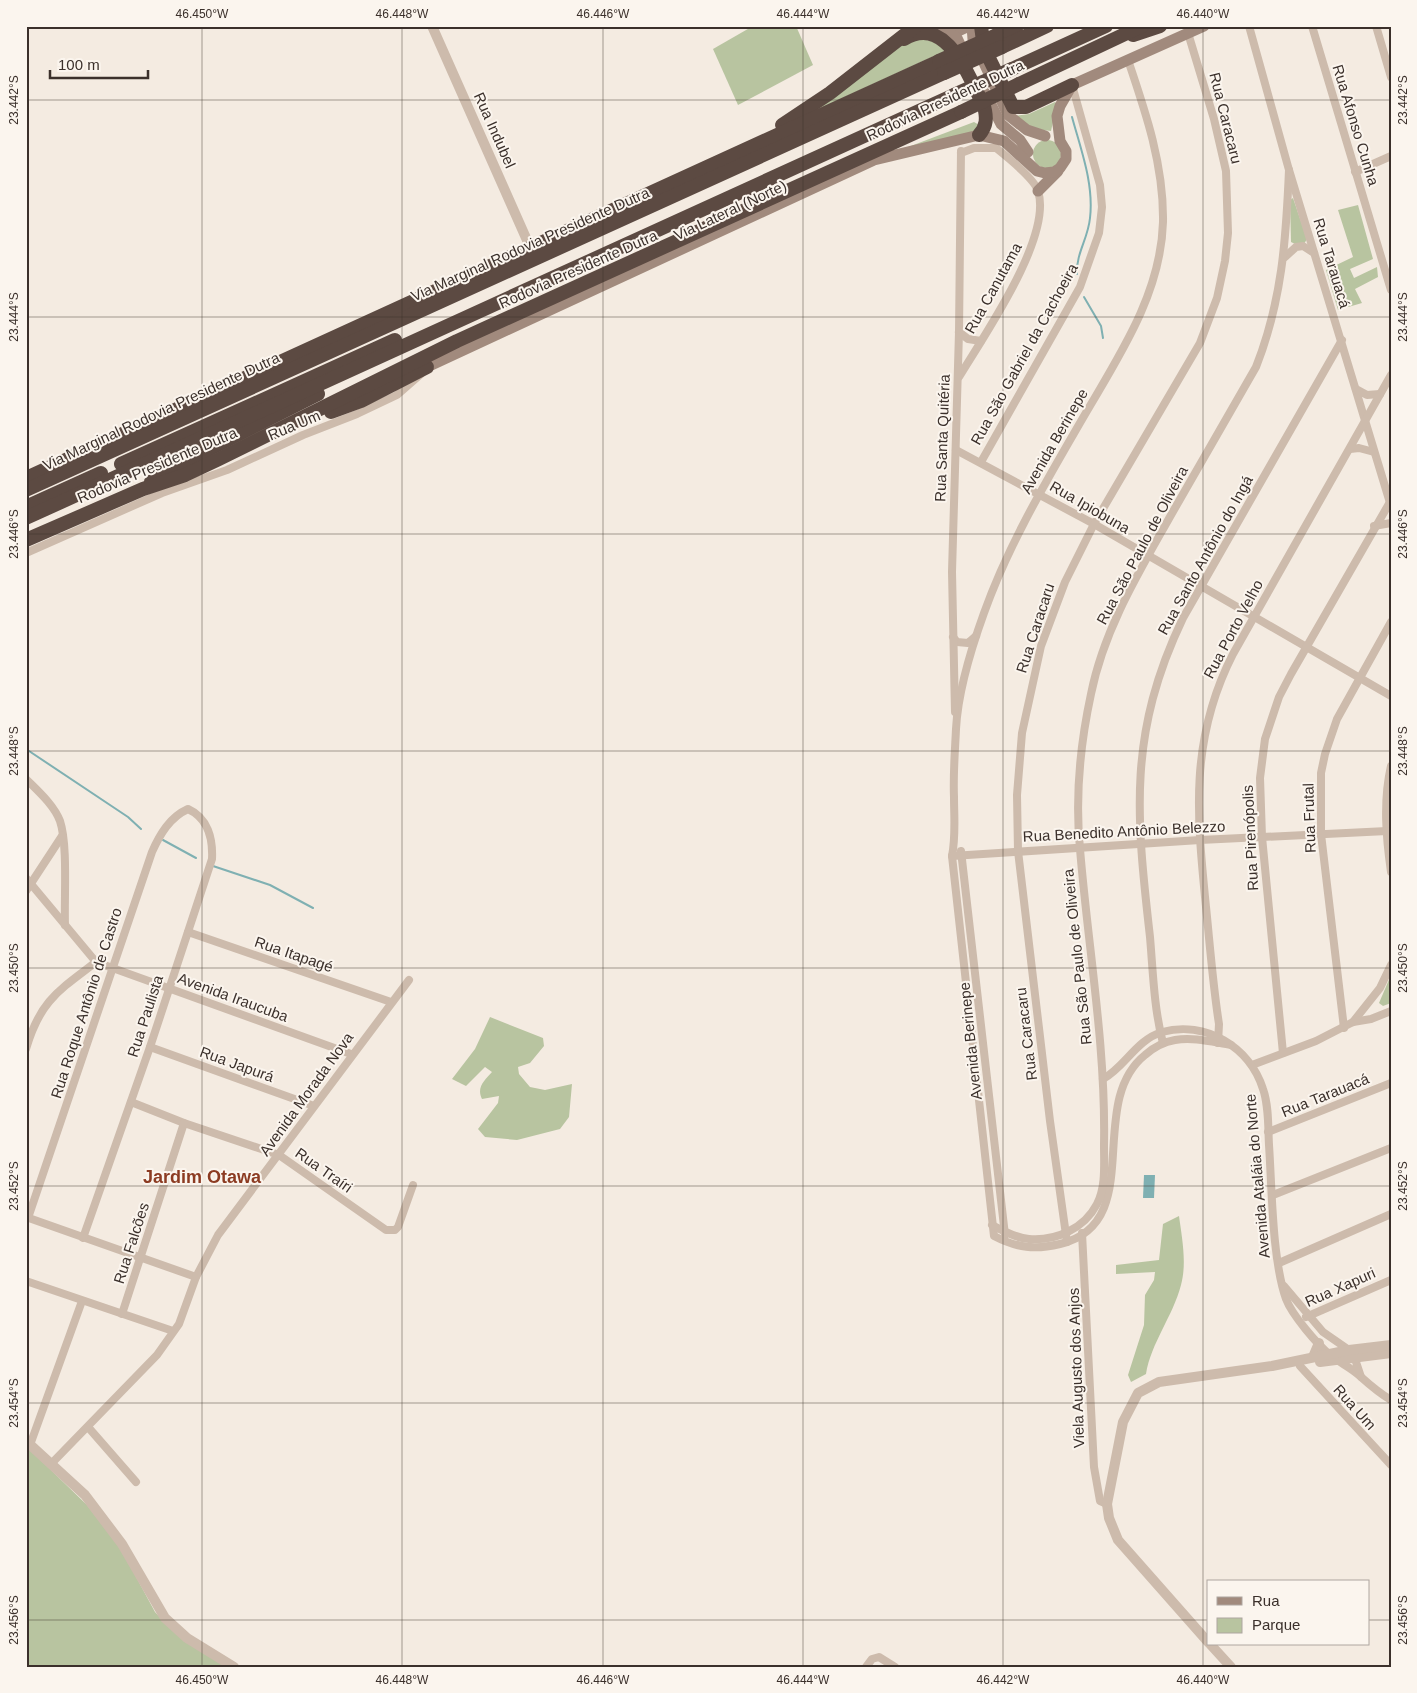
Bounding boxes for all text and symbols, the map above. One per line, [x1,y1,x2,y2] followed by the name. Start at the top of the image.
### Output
[176,7,229,21] text: 46.450°W
[376,7,429,21] text: 46.448°W
[577,7,630,21] text: 46.446°W
[777,7,830,21] text: 46.444°W
[977,7,1030,21] text: 46.442°W
[1177,7,1230,21] text: 46.440°W
[50,48,148,80] scale bar
[58,56,100,73] text: 100 m
[864,56,1027,144] street label: Rodovia Presidente Dutra
[1329,62,1383,188] street label: Rua Afonso Cunha
[1206,71,1246,165] street label: Rua Caracaru
[7,75,21,125] text: 23.442°S
[1396,75,1410,125] text: 23.442°S
[471,90,519,170] street label: Rua Indubel
[671,176,789,244] street label: Via Lateral (Norte)
[408,183,652,305] street label: Via Marginal Rodovia Presidente Dutra
[1310,216,1354,311] street label: Rua Tarauacá
[496,226,660,312] street label: Rodovia Presidente Dutra
[961,239,1025,336] street label: Rua Canutama
[967,260,1081,447] street label: Rua São Gabriel da Cachoeira
[7,292,21,342] text: 23.444°S
[1396,292,1410,342] text: 23.444°S
[40,348,282,474] street label: Via Marginal Rodovia Presidente Dutra
[931,373,953,502] street label: Rua Santa Quitéria
[1017,386,1091,496] street label: Avenida Berinepe
[265,406,323,444] street label: Rua Um
[74,423,240,507] street label: Rodovia Presidente Dutra
[1093,462,1191,627] street label: Rua São Paulo de Oliveira
[1154,472,1256,638] street label: Rua Santo Antônio do Ingá
[1047,477,1133,537] street label: Rua Ipiobuna
[7,509,21,559] text: 23.446°S
[1396,509,1410,559] text: 23.446°S
[1200,577,1266,681] street label: Rua Porto Velho
[1012,581,1058,675] street label: Rua Caracaru
[7,726,21,776] text: 23.448°S
[1396,726,1410,776] text: 23.448°S
[1299,783,1319,853] street label: Rua Frutal
[1239,785,1261,891] street label: Rua Pirenópolis
[1022,817,1226,845] street label: Rua Benedito Antônio Belezzo
[1059,868,1095,1046] street label: Rua São Paulo de Oliveira
[47,906,125,1100] street label: Rua Roque Antônio de Castro
[253,933,335,975] street label: Rua Itapagé
[7,943,21,993] text: 23.450°S
[1396,943,1410,993] text: 23.450°S
[175,969,291,1025] street label: Avenida Iraucuba
[124,972,166,1059] street label: Rua Paulista
[955,981,985,1101] street label: Avenida Berinepe
[1012,987,1040,1081] street label: Rua Caracaru
[256,1029,357,1159] street label: Avenida Morada Nova
[198,1043,277,1085] street label: Rua Japurá
[1279,1069,1372,1120] street label: Rua Tarauacá
[1241,1093,1273,1259] street label: Avenida Ataláia do Norte
[292,1144,356,1196] street label: Rua Traíri
[7,1161,21,1211] text: 23.452°S
[1396,1161,1410,1211] text: 23.452°S
[143,1167,262,1187] district label: Jardim Otawa
[110,1200,152,1286] street label: Rua Falcões
[1302,1264,1378,1310] street label: Rua Xapuri
[1065,1287,1087,1449] street label: Viela Augusto dos Anjos
[7,1378,21,1428] text: 23.454°S
[1396,1378,1410,1428] text: 23.454°S
[1330,1381,1380,1433] street label: Rua Um
[1207,1580,1370,1646] legend
[1252,1592,1280,1609] text: Rua
[7,1595,21,1645] text: 23.456°S
[1396,1595,1410,1645] text: 23.456°S
[1252,1616,1300,1633] text: Parque
[176,1673,229,1687] text: 46.450°W
[376,1673,429,1687] text: 46.448°W
[577,1673,630,1687] text: 46.446°W
[777,1673,830,1687] text: 46.444°W
[977,1673,1030,1687] text: 46.442°W
[1177,1673,1230,1687] text: 46.440°W

